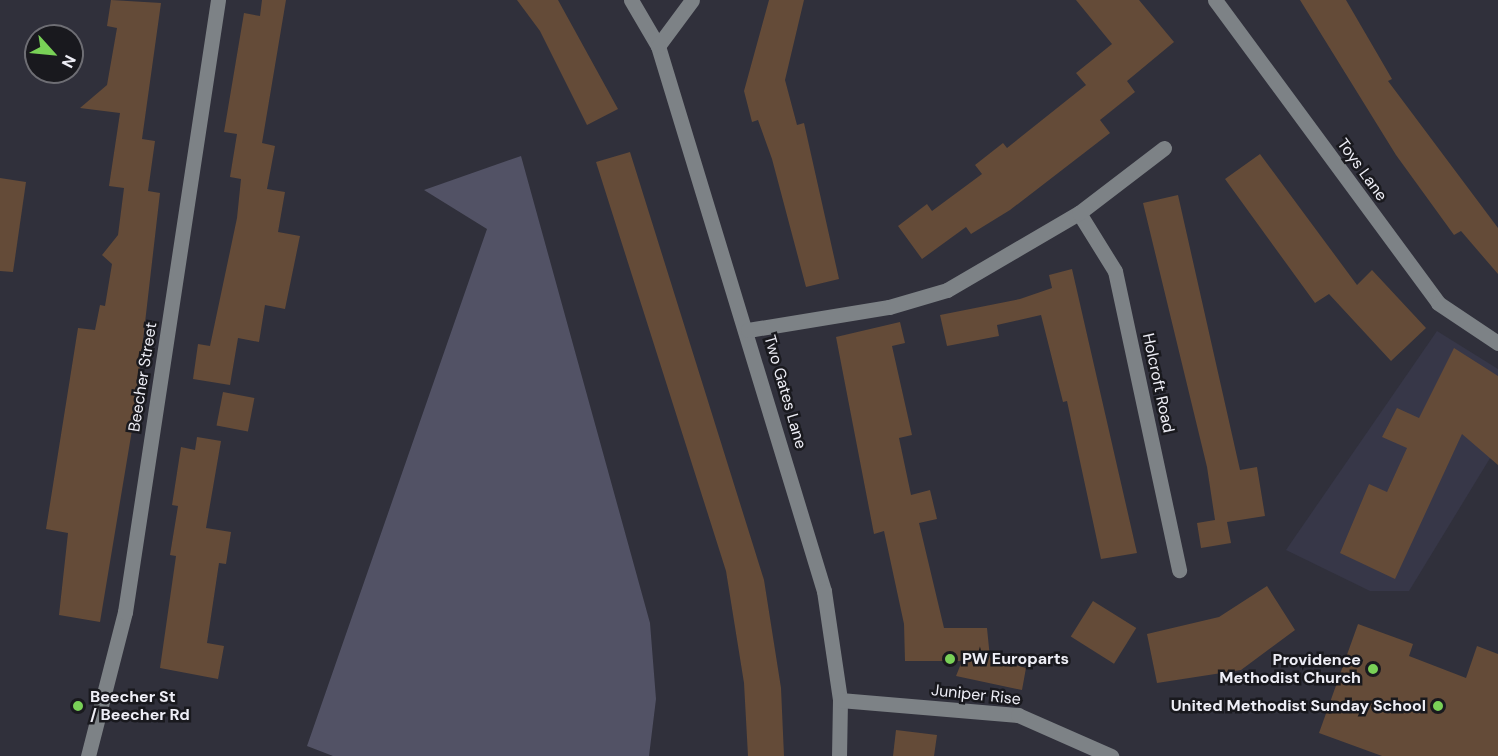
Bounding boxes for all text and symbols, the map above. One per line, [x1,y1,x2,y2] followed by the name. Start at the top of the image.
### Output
[24,24,84,84] north arrow
[57,52,81,71] text: N
[1333,135,1391,205] street label: Toys Lane
[125,321,161,433] street label: Beecher Street
[1138,331,1178,435] street label: Holcroft Road
[760,333,810,451] street label: Two Gates Lane
[962,649,1069,669] place label: PW Europarts
[1219,650,1361,688] place label: Providence Methodist Church
[943,652,957,666] marker: PW Europarts
[1366,662,1380,676] marker: Providence Methodist Church
[930,681,1022,709] street label: Juniper Rise
[90,687,190,725] place label: Beecher St / Beecher Rd
[1171,696,1426,716] place label: United Methodist Sunday School
[71,699,85,713] marker: Beecher St / Beecher Rd
[1431,699,1445,713] marker: United Methodist Sunday School

